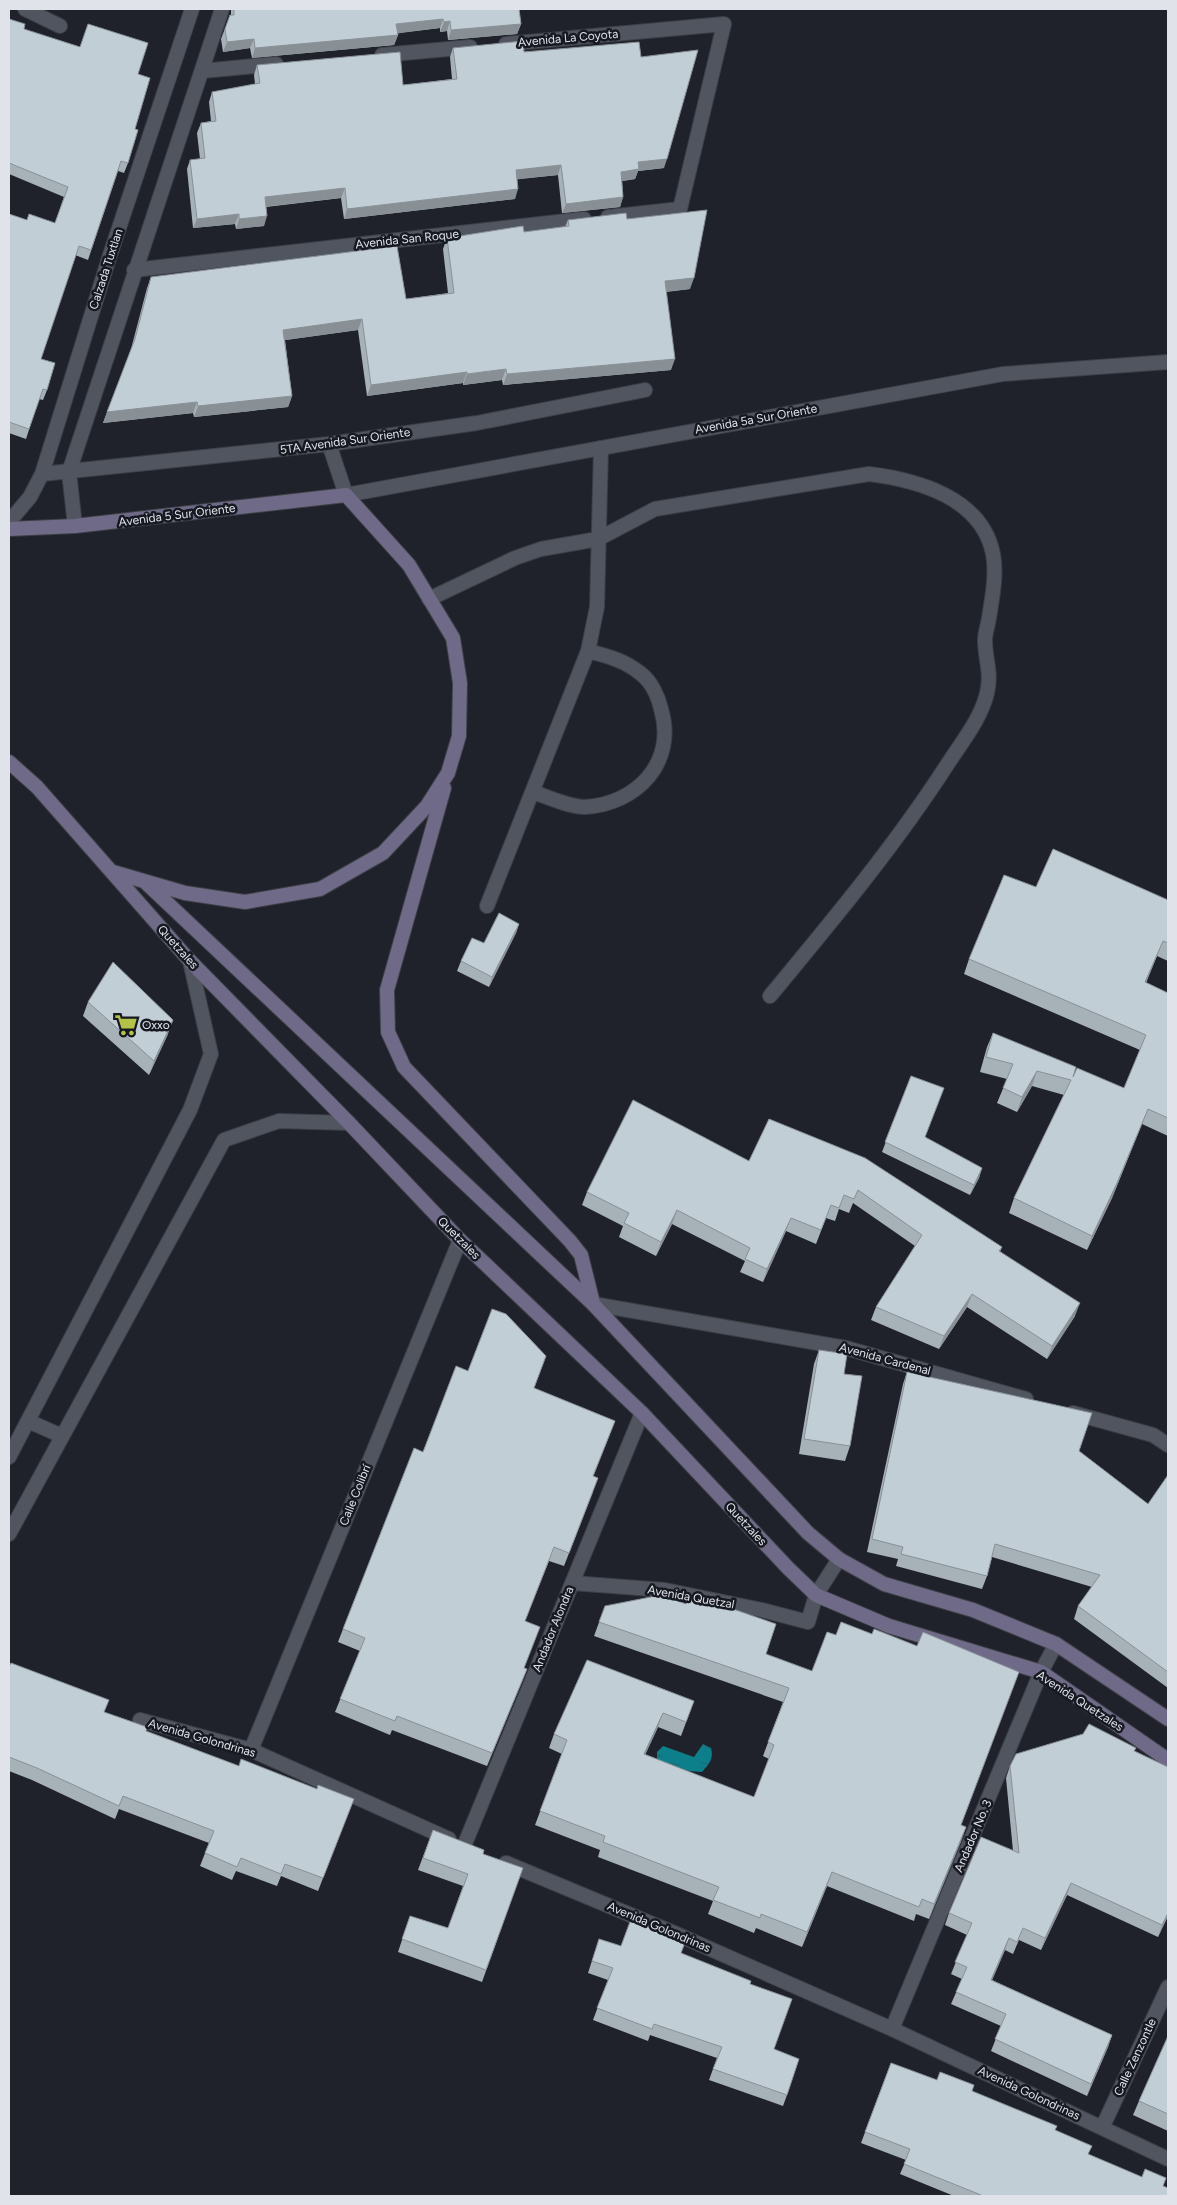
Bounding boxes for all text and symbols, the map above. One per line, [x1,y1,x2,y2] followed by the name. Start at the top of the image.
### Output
[517,27,619,49] street label: Avenida La Coyota
[86,227,126,311] street label: Calzada Tuxtlan
[355,227,460,251] street label: Avenida San Roque
[694,401,819,437] street label: Avenida 5a Sur Oriente
[279,425,412,457] street label: 5TA Avenida Sur Oriente
[118,501,237,529] street label: Avenida 5 Sur Oriente
[155,922,202,972] street label: Quetzales
[113,1012,139,1038] supermarket icon: Oxxo
[142,1018,170,1032] place label: Oxxo
[435,1214,483,1262] street label: Quetzales
[838,1340,932,1378] street label: Avenida Cardenal
[336,1461,374,1528] street label: Calle Colibrí
[722,1499,770,1549] street label: Quetzales
[646,1582,736,1612] street label: Avenida Quetzal
[530,1584,576,1674] street label: Andador Alondra
[1034,1668,1126,1734] street label: Avenida Quetzales
[147,1716,258,1760] street label: Avenida Golondrinas
[951,1798,995,1874] street label: Andador No. 3
[605,1899,713,1955] street label: Avenida Golondrinas
[1111,2016,1159,2098] street label: Calle Zenzontle
[976,2063,1083,2123] street label: Avenida Golondrinas

